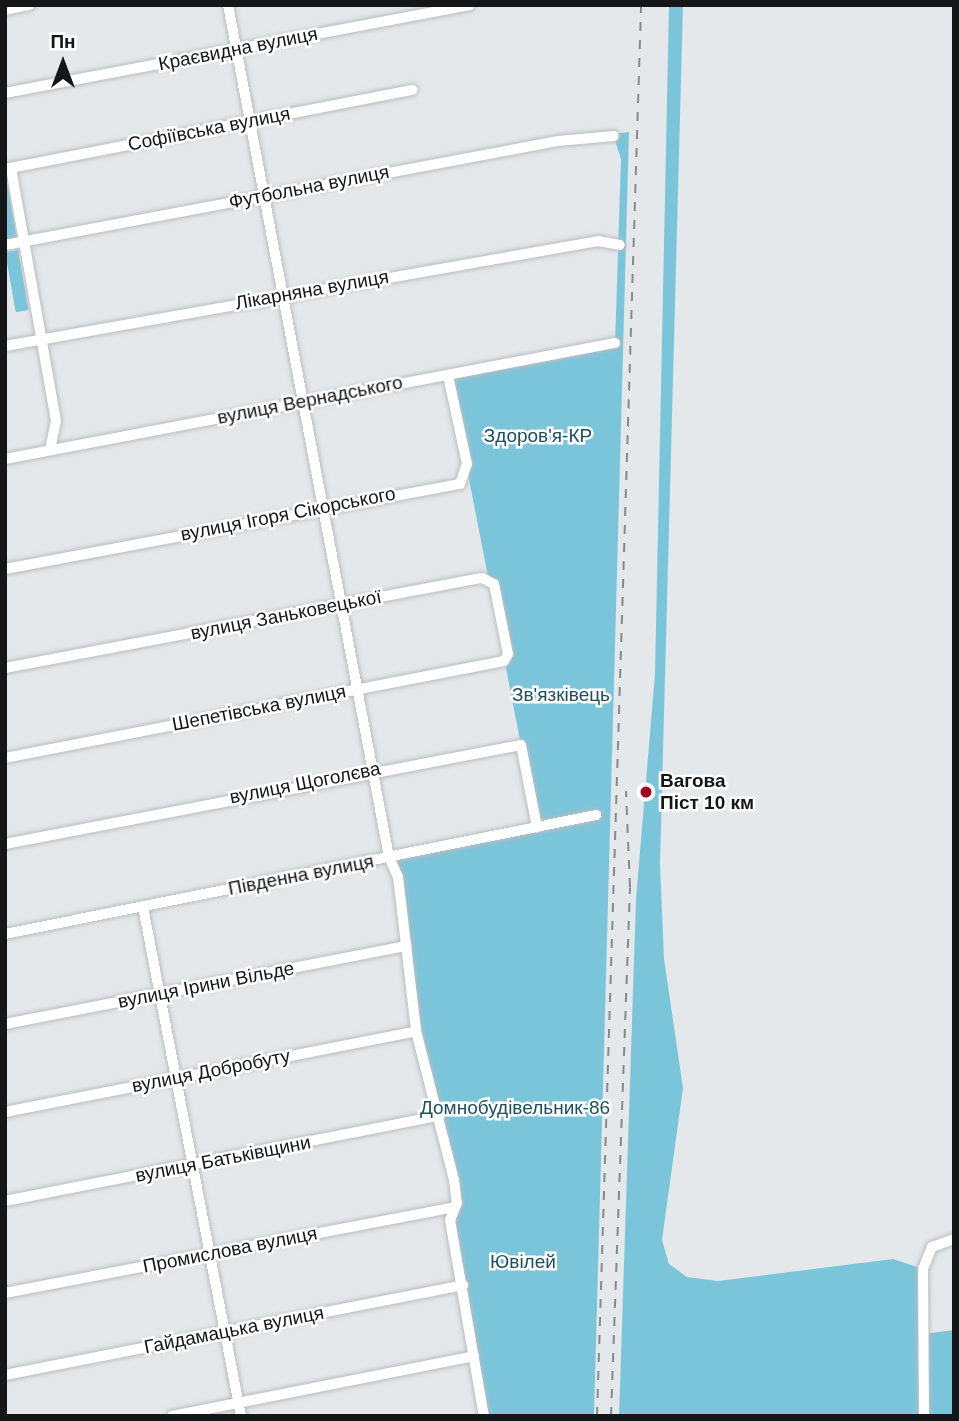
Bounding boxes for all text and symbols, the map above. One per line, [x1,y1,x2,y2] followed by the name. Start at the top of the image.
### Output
[156,22,320,76] street label: Краєвидна вулиця
[28,28,98,98] north arrow
[50,31,76,52] text: Пн
[126,102,292,156] street label: Софіївська вулиця
[227,160,391,214] street label: Футбольна вулиця
[234,265,390,315] street label: Лікарняна вулиця
[215,371,405,429] street label: вулиця Вернадського
[484,425,592,447] park label: Здоров'я-КР
[179,482,397,546] street label: вулиця Ігоря Сікорського
[189,585,383,645] street label: вулиця Заньковецької
[170,680,348,736] street label: Шепетівська вулиця
[512,684,610,706] park label: Зв'язківець
[228,757,382,809] street label: вулиця Щоголєва
[660,770,754,814] place label: Вагова Піст 10 км
[638,784,654,800] marker: Вагова Піст 10 км
[226,850,376,900] street label: Південна вулиця
[116,957,296,1013] street label: вулиця Ірини Вільде
[130,1044,292,1098] street label: вулиця Добробуту
[420,1097,610,1119] park label: Домнобудівельник-86
[133,1131,313,1187] street label: вулиця Батьківщини
[141,1222,319,1278] street label: Промислова вулиця
[490,1251,556,1273] park label: Ювілей
[142,1301,326,1359] street label: Гайдамацька вулиця

